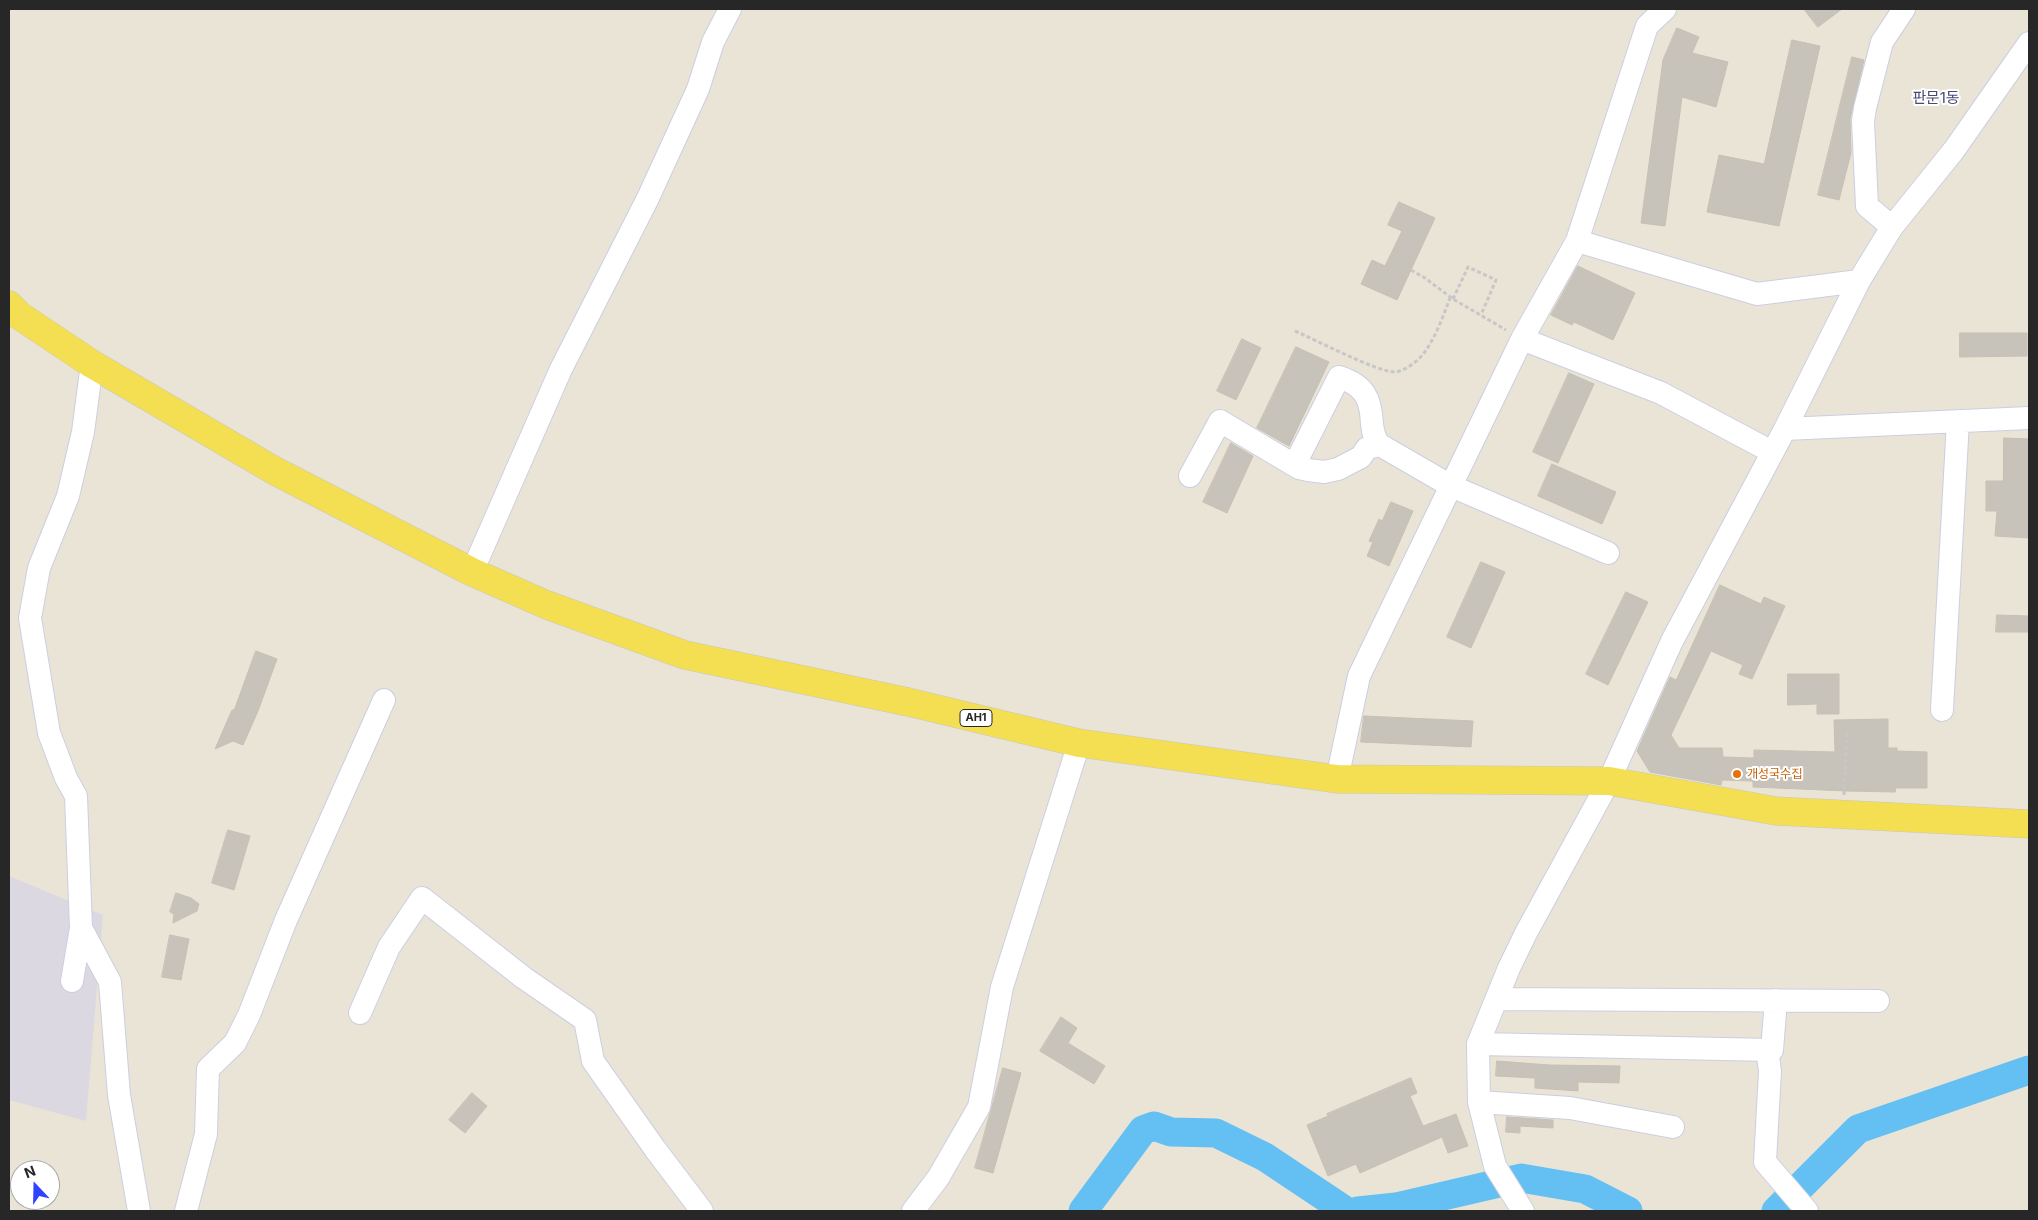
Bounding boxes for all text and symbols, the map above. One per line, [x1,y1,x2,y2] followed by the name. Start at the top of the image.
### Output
[1912,89,1960,107] district label: 판문1동
[960,710,992,726] road number: AH1
[1747,767,1802,781] place label: 개성국수집
[1731,768,1743,780] marker: 개성국수집
[10,1160,60,1210] north arrow
[22,1162,38,1181] text: N

